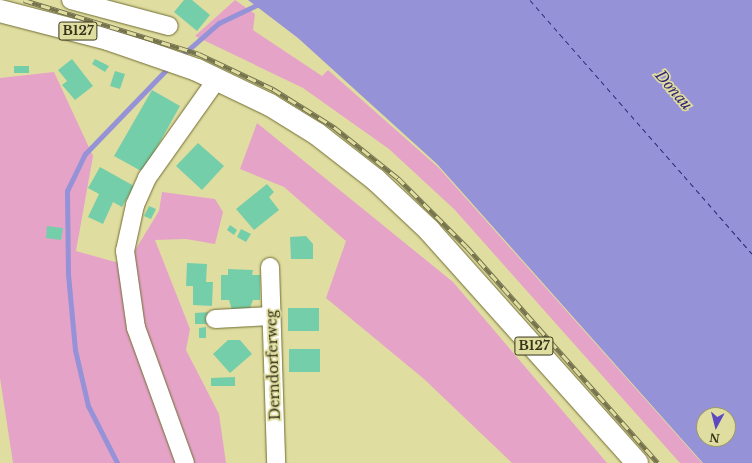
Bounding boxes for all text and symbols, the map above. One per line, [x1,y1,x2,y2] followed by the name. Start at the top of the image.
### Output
[58,20,98,42] road number: B127
[652,66,696,114] water label: Donau
[263,310,283,420] street label: Derndorferweg
[514,335,554,357] road number: B127
[696,407,736,447] north arrow
[709,430,721,445] text: N

